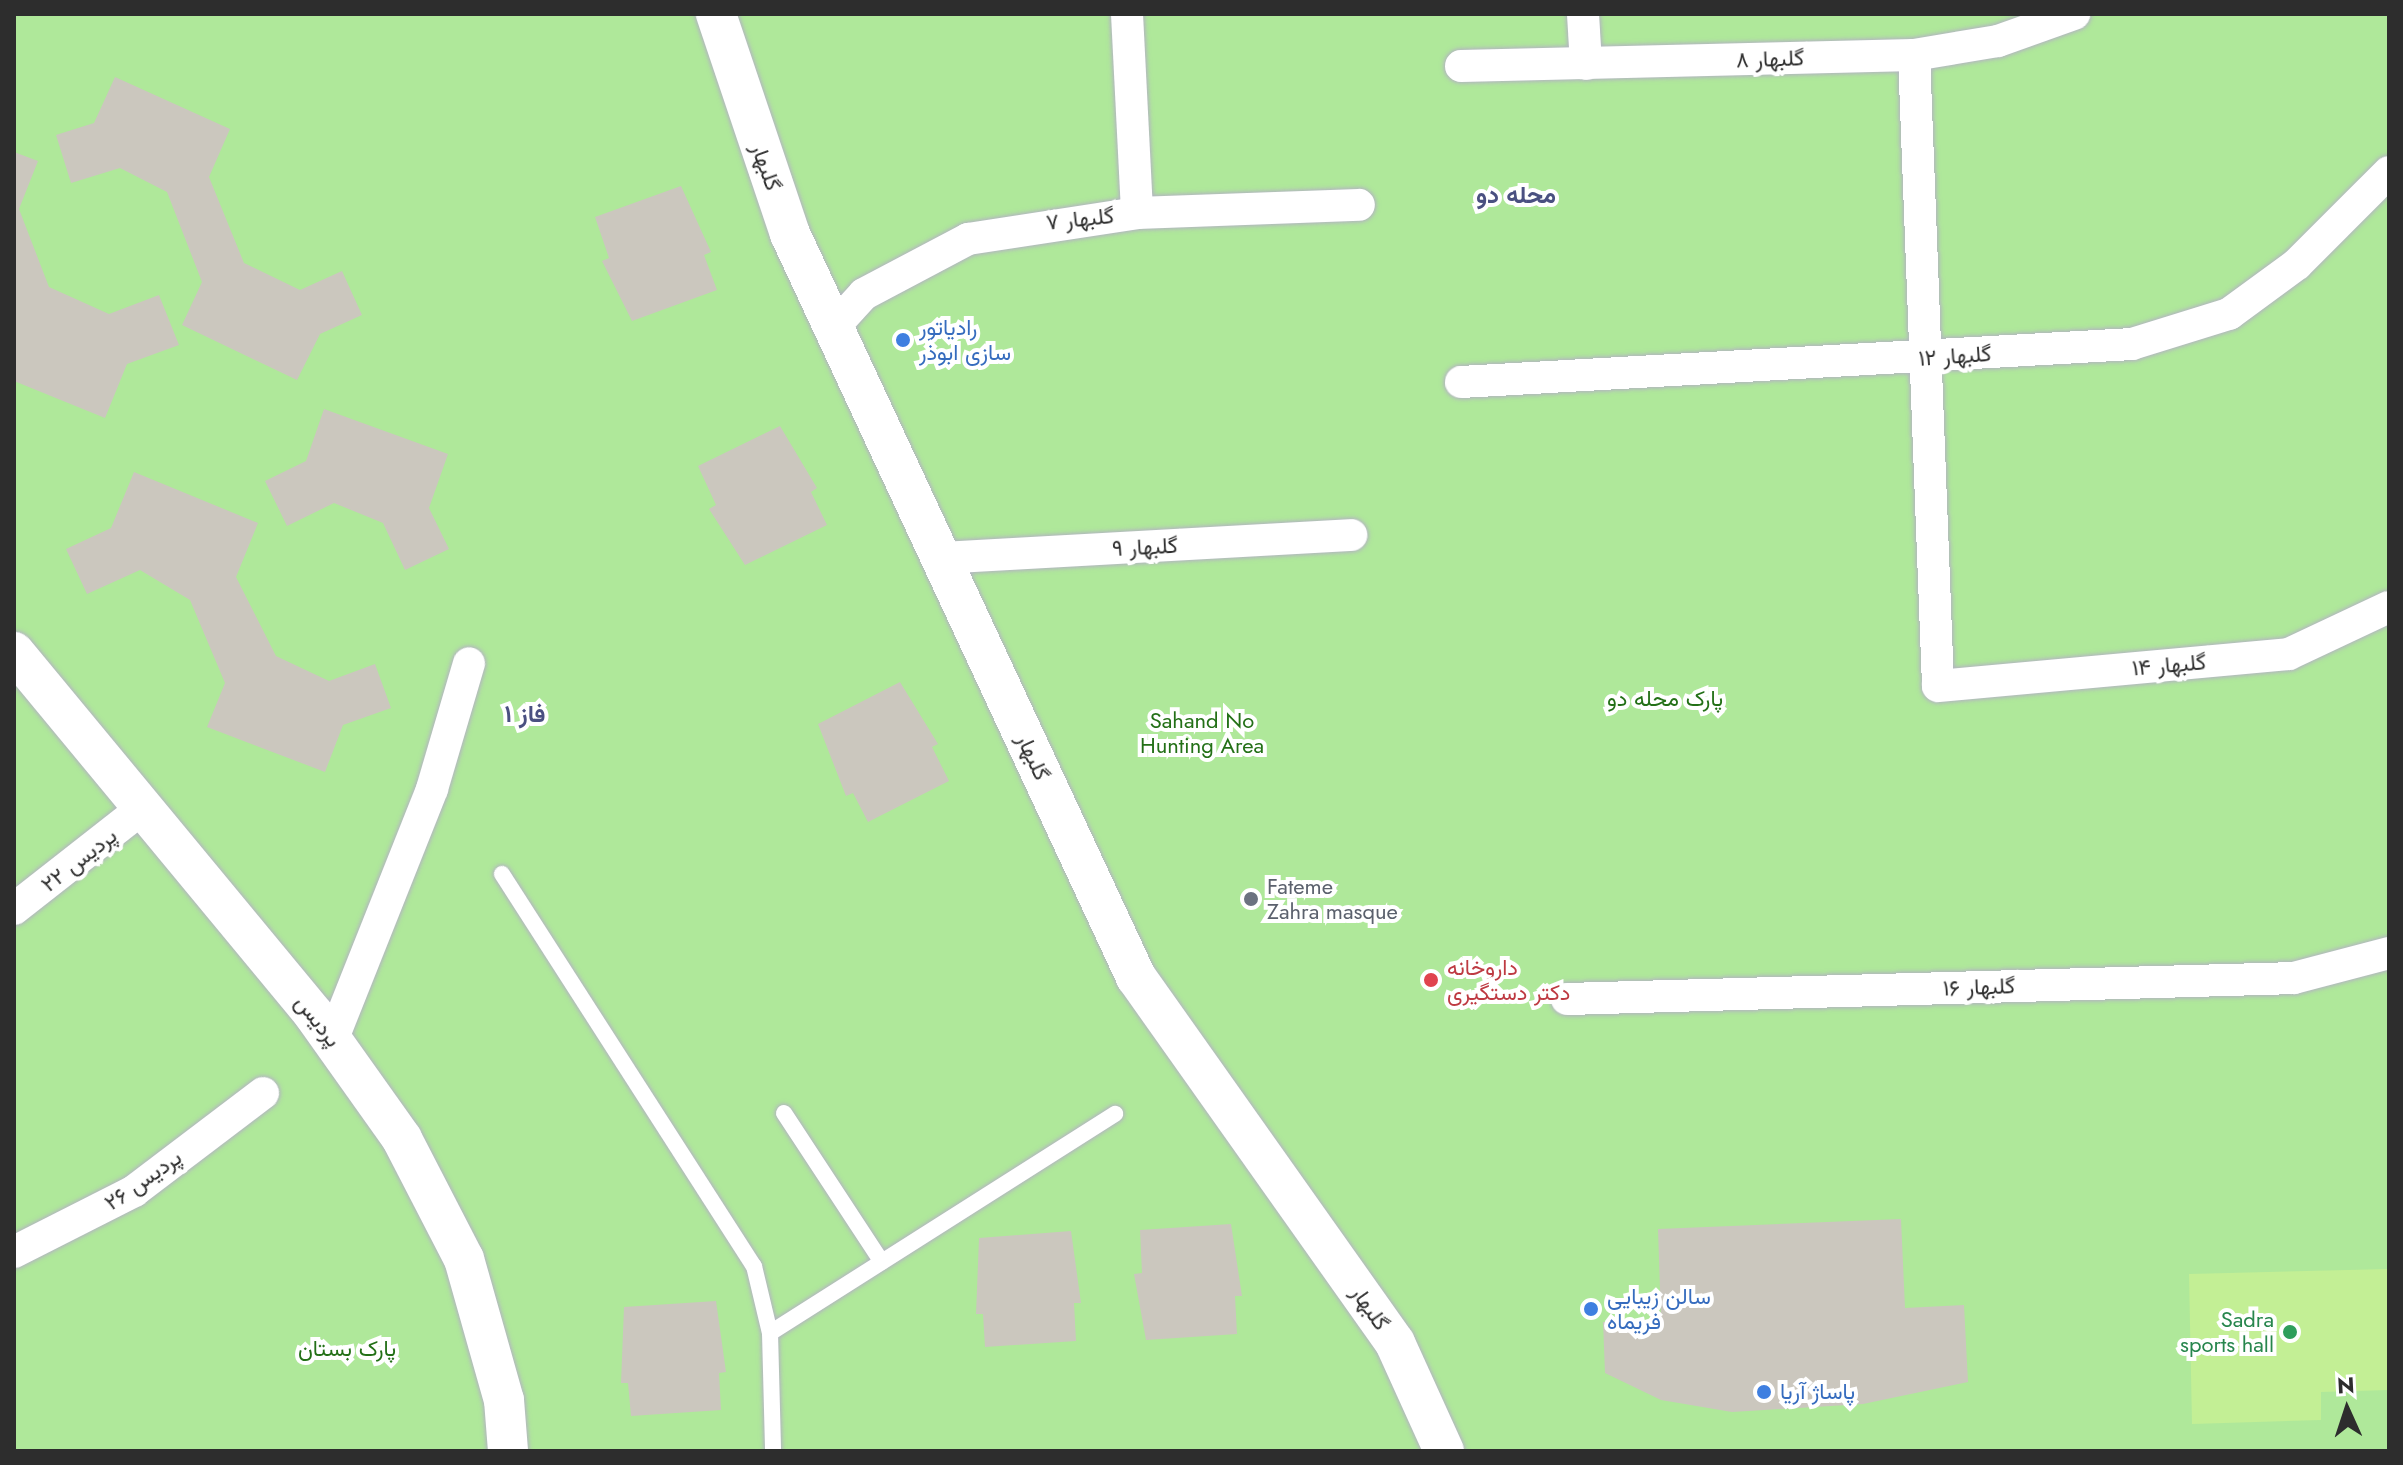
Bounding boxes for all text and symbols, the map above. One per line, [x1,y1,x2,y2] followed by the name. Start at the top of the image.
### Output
[1735,45,1805,73] street label: گلبهار ۸
[745,140,787,194] street label: گلبهار
[1476,181,1556,209] district label: محله دو
[1045,202,1115,236] street label: گلبهار ۷
[919,314,1011,366] place label: رادیاتور سازی ابوذر
[894,331,912,349] marker: رادیاتور سازی ابوذر
[1918,340,1992,372] street label: گلبهار ۱۲
[1111,532,1179,562] street label: گلبهار ۹
[2131,649,2207,681] street label: گلبهار ۱۴
[1607,686,1723,712] park label: پارک محله دو
[504,700,546,728] district label: فاز ۱
[1140,707,1264,758] park label: Sahand No Hunting Area
[1011,729,1055,785] street label: گلبهار
[36,822,122,898] street label: پردیس ۲۲
[1267,873,1398,924] place label: Fateme Zahra masque
[1242,890,1260,908] marker: Fateme Zahra masque
[1447,954,1570,1006] place label: داروخانه دکتر دستگیری
[1422,971,1440,989] marker: داروخانه دکتر دستگیری
[1942,973,2016,1001] street label: گلبهار ۱۶
[289,990,347,1052] street label: پردیس
[99,1144,187,1216] street label: پردیس ۲۶
[1345,1281,1395,1335] street label: گلبهار
[1607,1283,1711,1334] place label: سالن زیبایی فریماه
[1582,1300,1600,1318] marker: سالن زیبایی فریماه
[2180,1306,2274,1358] place label: Sadra sports hall
[2281,1323,2299,1341] marker: Sadra sports hall
[298,1336,396,1362] park label: پارک بستان
[2307,1369,2387,1449] north arrow
[2336,1369,2355,1401] text: N
[1780,1379,1855,1405] place label: پاساژ آریا
[1755,1383,1773,1401] marker: پاساژ آریا

